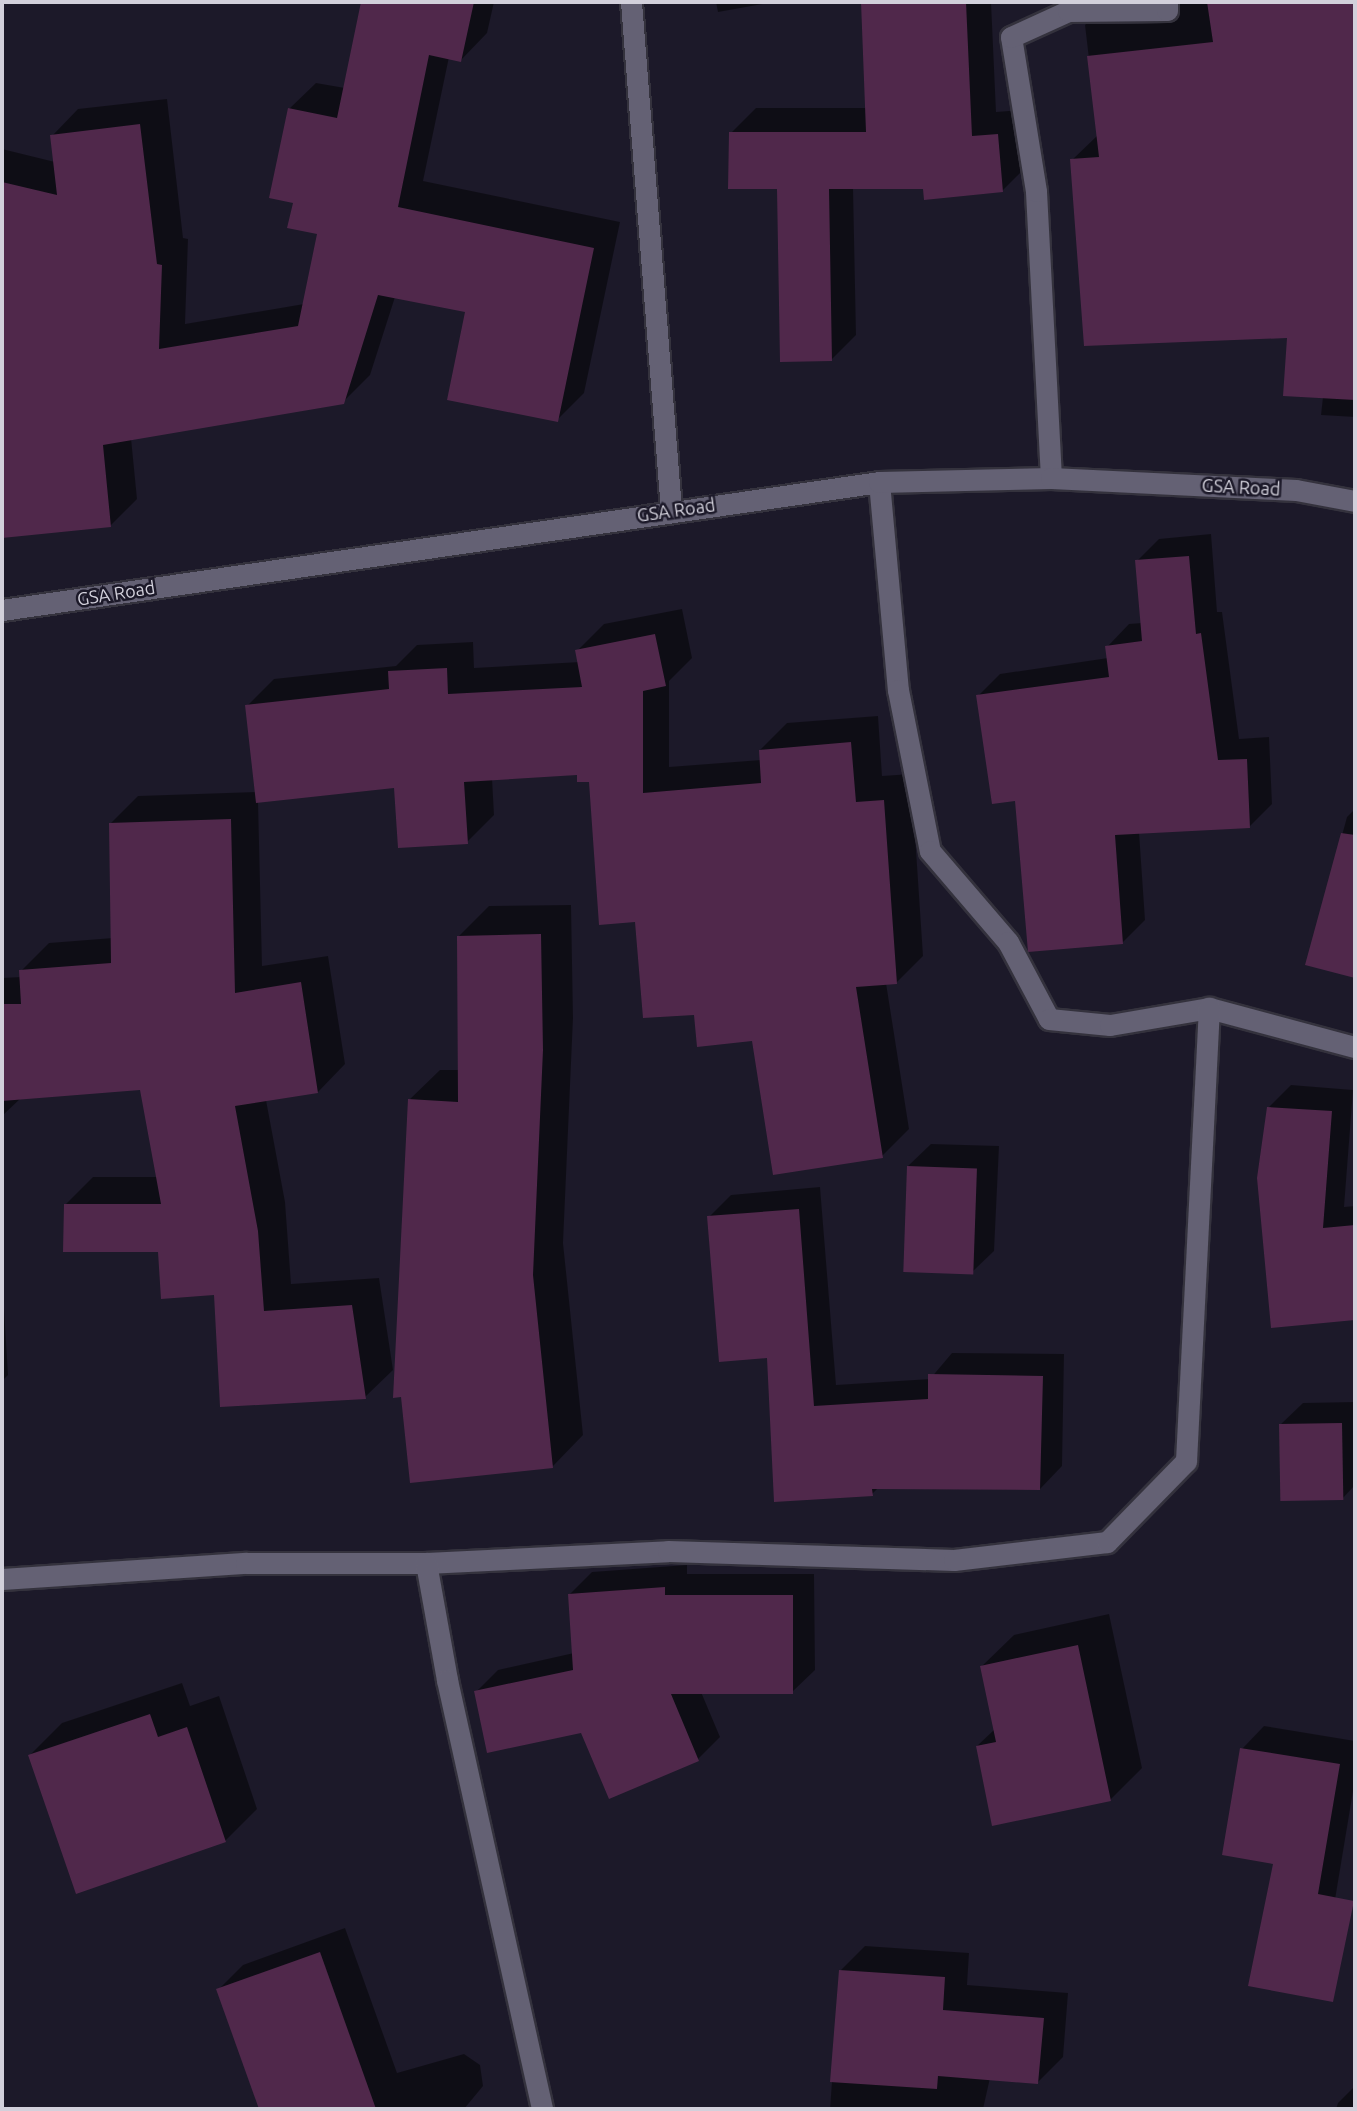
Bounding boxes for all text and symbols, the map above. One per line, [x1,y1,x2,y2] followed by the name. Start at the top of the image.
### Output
[1201,474,1281,500] street label: GSA Road
[636,494,716,526] street label: GSA Road
[75,576,157,610] street label: GSA Road

